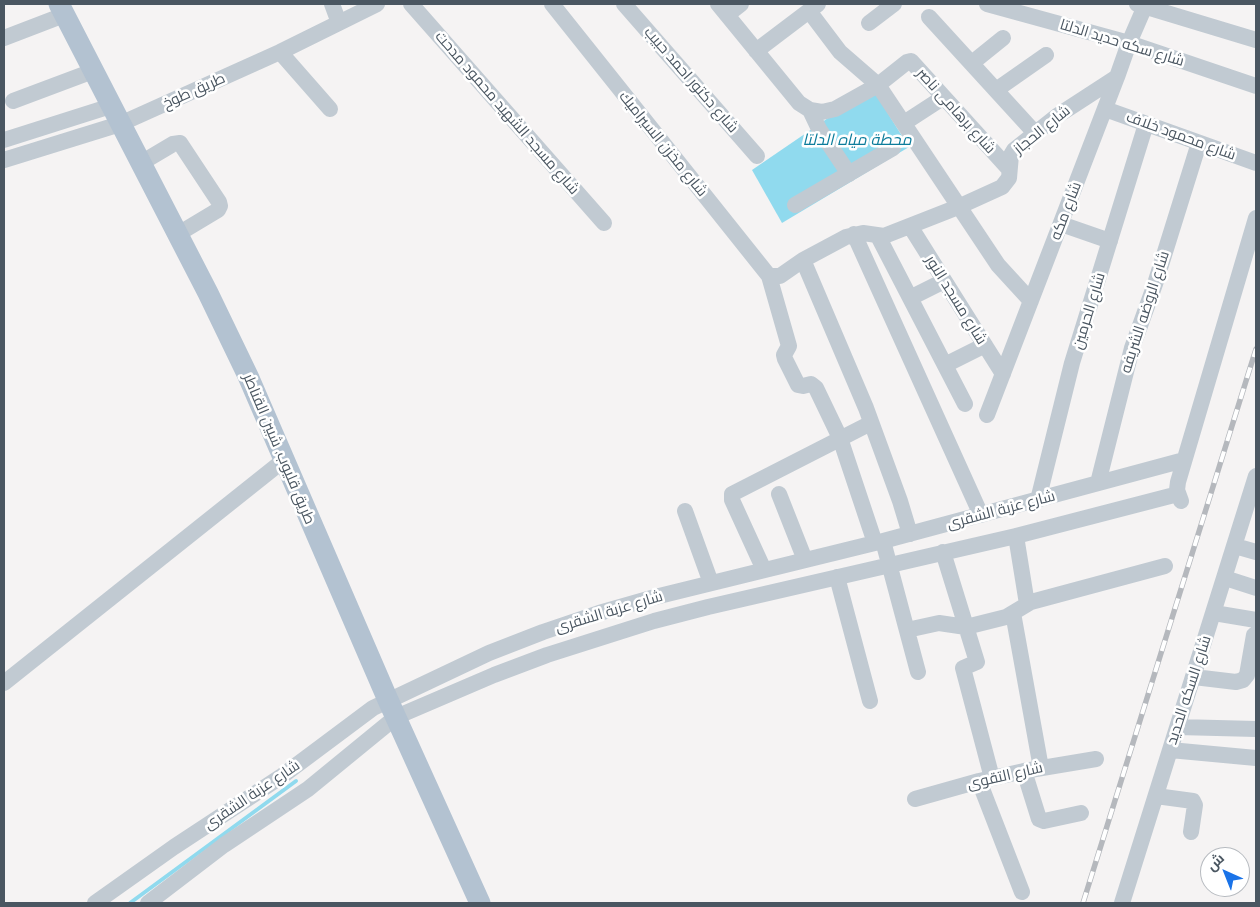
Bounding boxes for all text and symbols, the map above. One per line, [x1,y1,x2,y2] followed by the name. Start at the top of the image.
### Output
[1058,16,1186,70] street label: شارع سكه حديد الدلتا
[640,23,742,137] street label: شارع دكتور احمد حبيب
[431,28,583,198] street label: شارع مسجد الشهيد محمود مدحت
[913,64,999,158] street label: شارع برهامى ناصر
[160,69,228,113] street label: طريق طوخ
[615,88,711,200] street label: شارع مخزن السيراميك
[1010,102,1074,158] street label: شارع الحجاز
[1124,108,1238,164] street label: شارع محمود خلاف
[802,130,912,150] water label: محطة مياه الدلتا
[1047,179,1085,243] street label: شارع مكه
[1117,249,1173,375] street label: شارع الروضه الشريفه
[921,252,991,348] street label: شارع مسجد النور
[1069,271,1109,351] street label: شارع الحرمين
[239,371,319,527] street label: طريق قليوب, شبين القناطر
[945,487,1057,533] street label: شارع عزبة الشقرى
[553,587,665,637] street label: شارع عزبة الشقرى
[1163,633,1215,747] street label: شارع السكه الحديد
[201,756,303,834] street label: شارع عزبة الشقرى
[965,759,1045,793] street label: شارع التقوى
[1200,847,1250,897] north arrow
[1203,850,1227,874] text: ش

